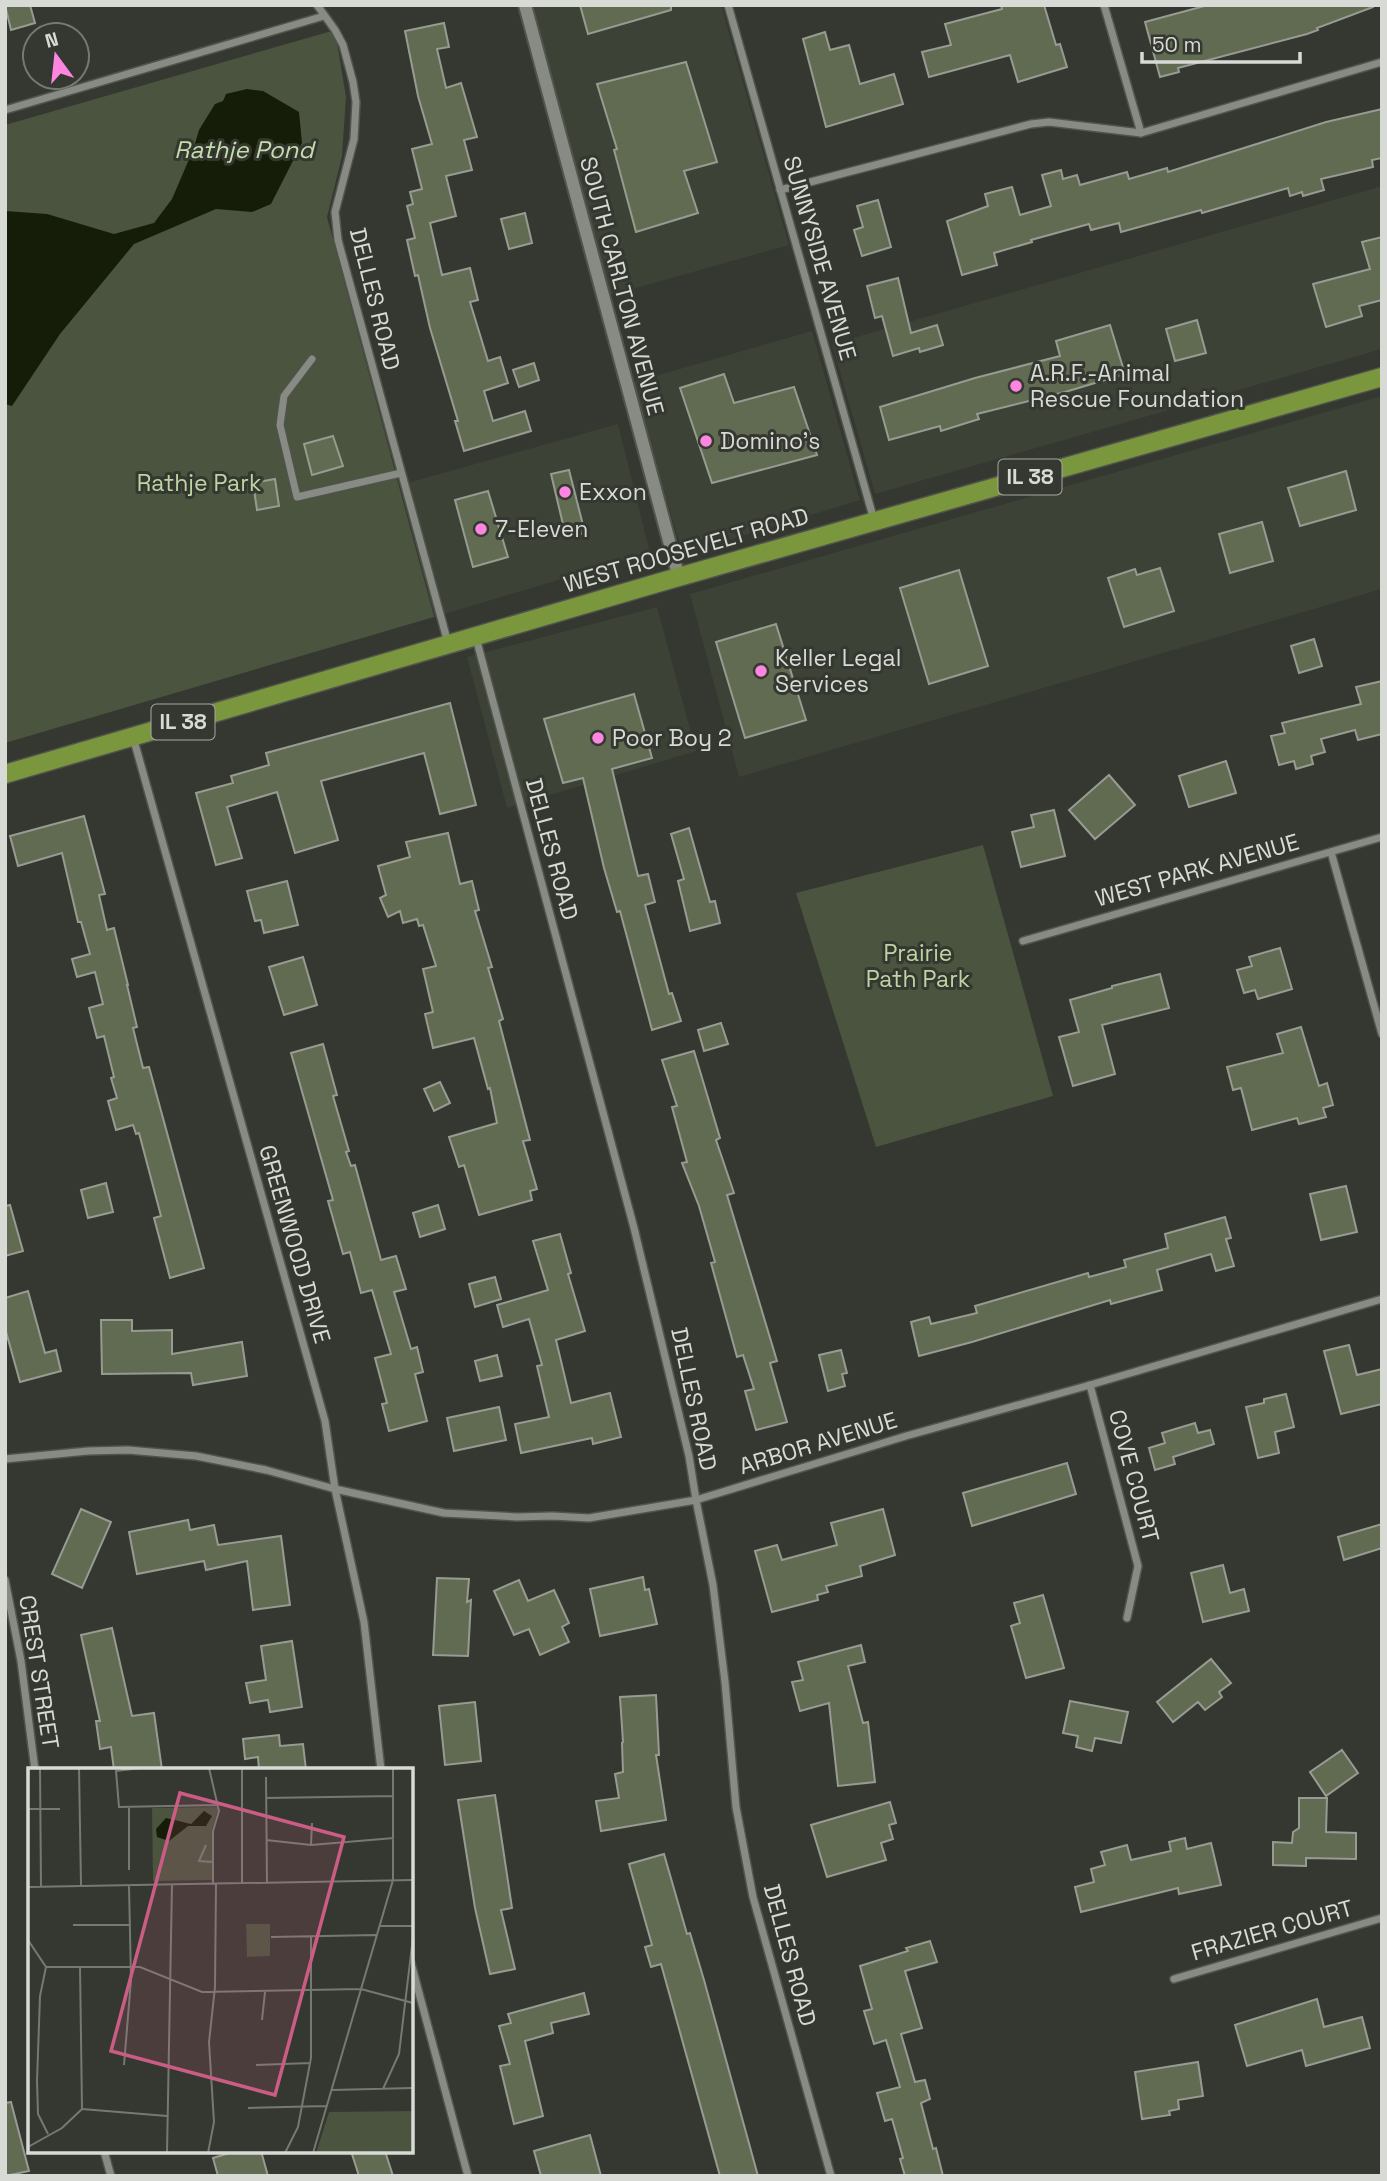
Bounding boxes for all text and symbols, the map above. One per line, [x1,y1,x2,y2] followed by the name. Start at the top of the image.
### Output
[21,21,91,91] north arrow
[1142,21,1300,65] scale bar
[42,26,61,54] text: N
[1152,31,1202,58] text: 50 m
[174,134,316,165] water label: Rathje Pond
[776,152,864,364] street label: SUNNYSIDE AVENUE
[573,153,671,419] street label: SOUTH CARLTON AVENUE
[343,225,407,373] street label: DELLES ROAD
[1030,358,1244,414] place label: A.R.F.-Animal Rescue Foundation
[1008,378,1024,394] marker: A.R.F.-Animal Rescue Foundation
[720,426,820,456] place label: Domino's
[698,433,714,449] marker: Domino's
[998,460,1062,494] road number: IL 38
[137,468,261,498] park label: Rathje Park
[579,477,647,507] place label: Exxon
[557,484,573,500] marker: Exxon
[560,501,812,599] street label: WEST ROOSEVELT ROAD
[495,514,588,544] place label: 7-Eleven
[473,521,489,537] marker: 7-Eleven
[775,643,901,699] place label: Keller Legal Services
[753,663,769,679] marker: Keller Legal Services
[152,704,214,740] road number: IL 38
[612,723,732,753] place label: Poor Boy 2
[590,730,606,746] marker: Poor Boy 2
[519,775,585,923] street label: DELLES ROAD
[1092,827,1302,913] street label: WEST PARK AVENUE
[866,938,970,994] park label: Prairie Path Park
[252,1141,338,1347] street label: GREENWOOD DRIVE
[664,1325,724,1473] street label: DELLES ROAD
[735,1405,901,1481] street label: ARBOR AVENUE
[1102,1406,1166,1546] street label: COVE COURT
[12,1593,66,1751] street label: CREST STREET
[28,1768,413,2153] inset map
[757,1881,823,2029] street label: DELLES ROAD
[1188,1893,1356,1967] street label: FRAZIER COURT

